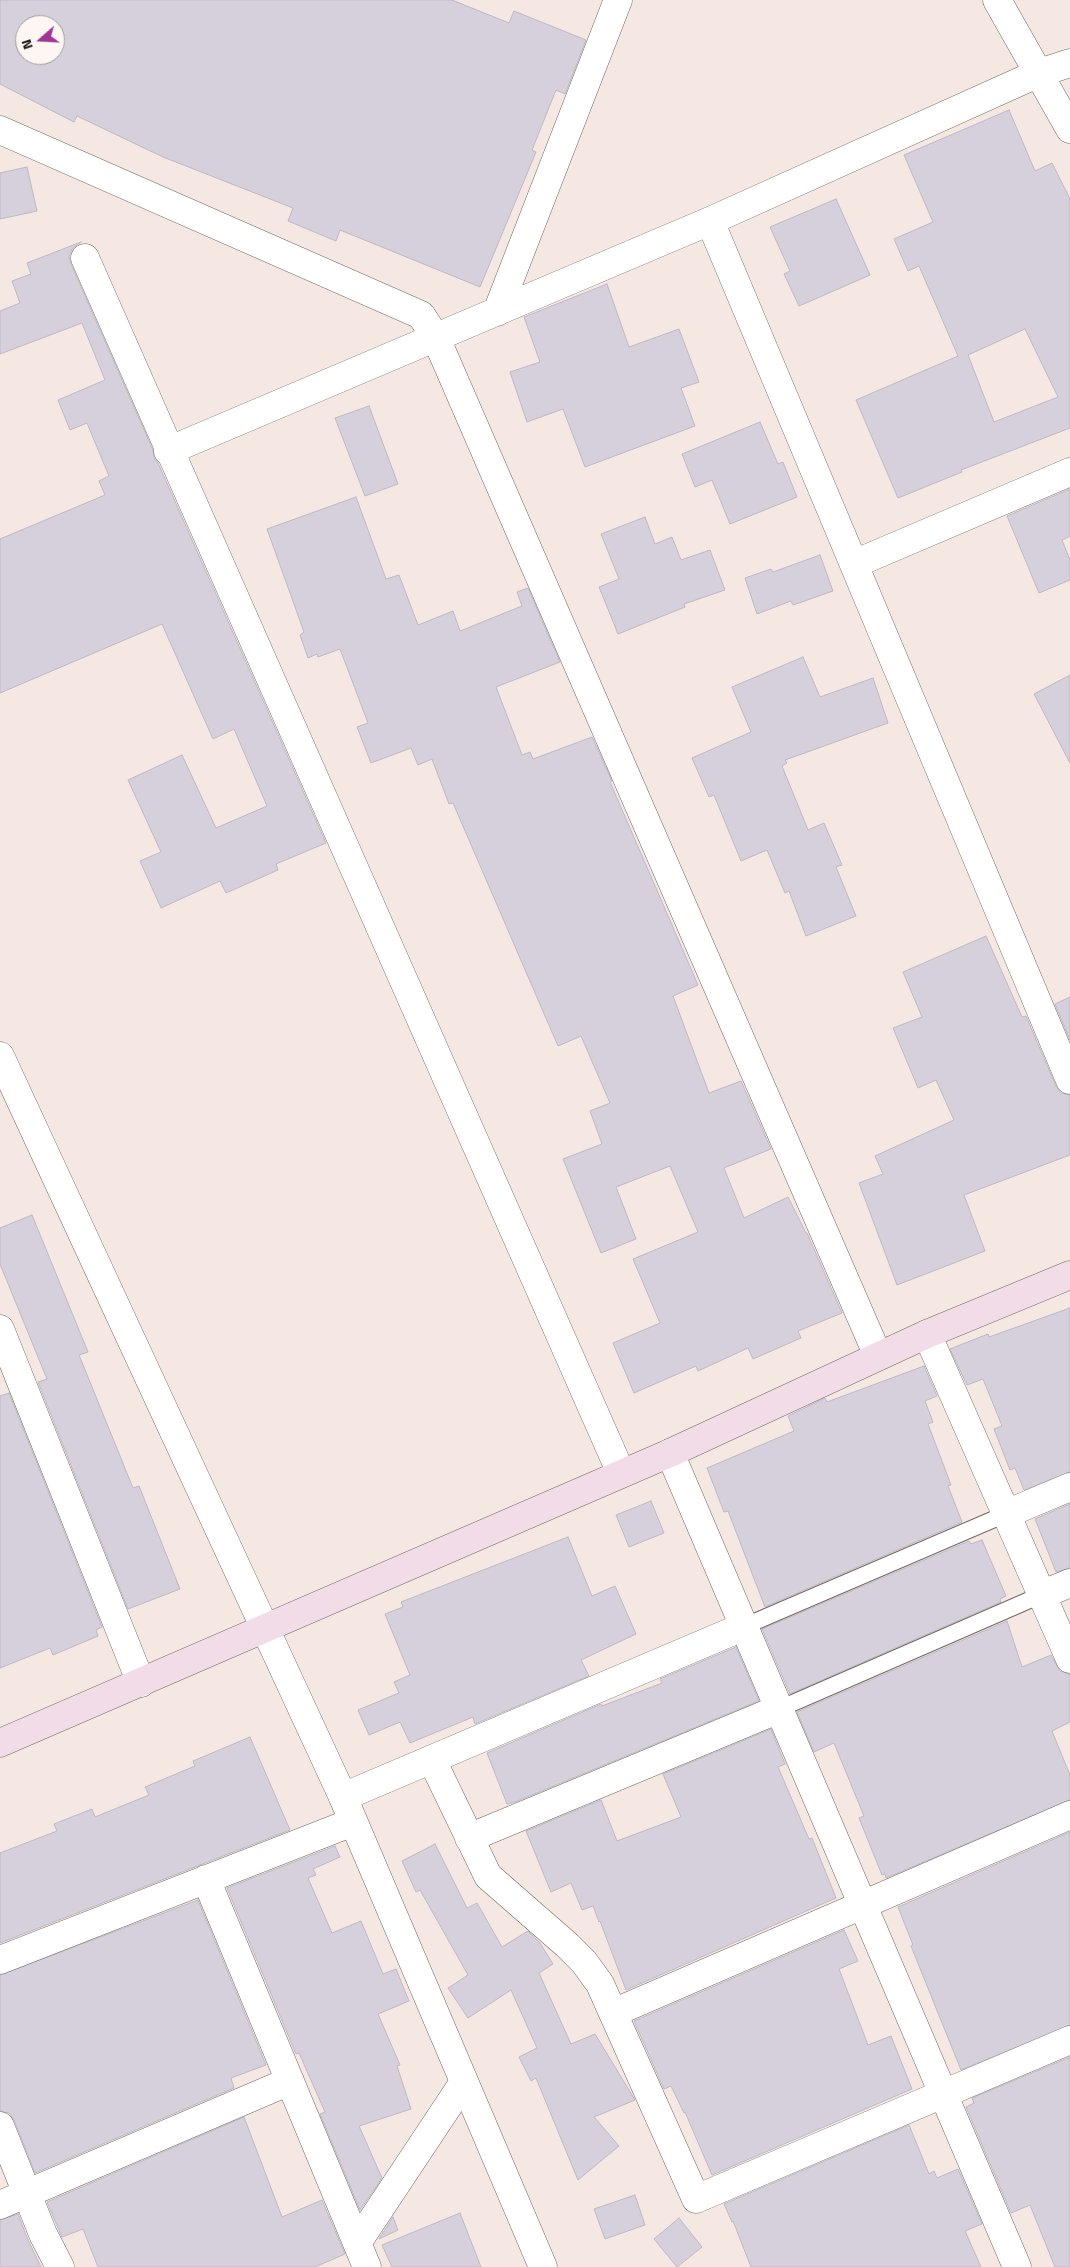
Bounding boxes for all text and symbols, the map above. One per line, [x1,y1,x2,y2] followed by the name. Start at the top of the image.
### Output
[15,15,65,65] north arrow
[15,37,38,53] text: N

